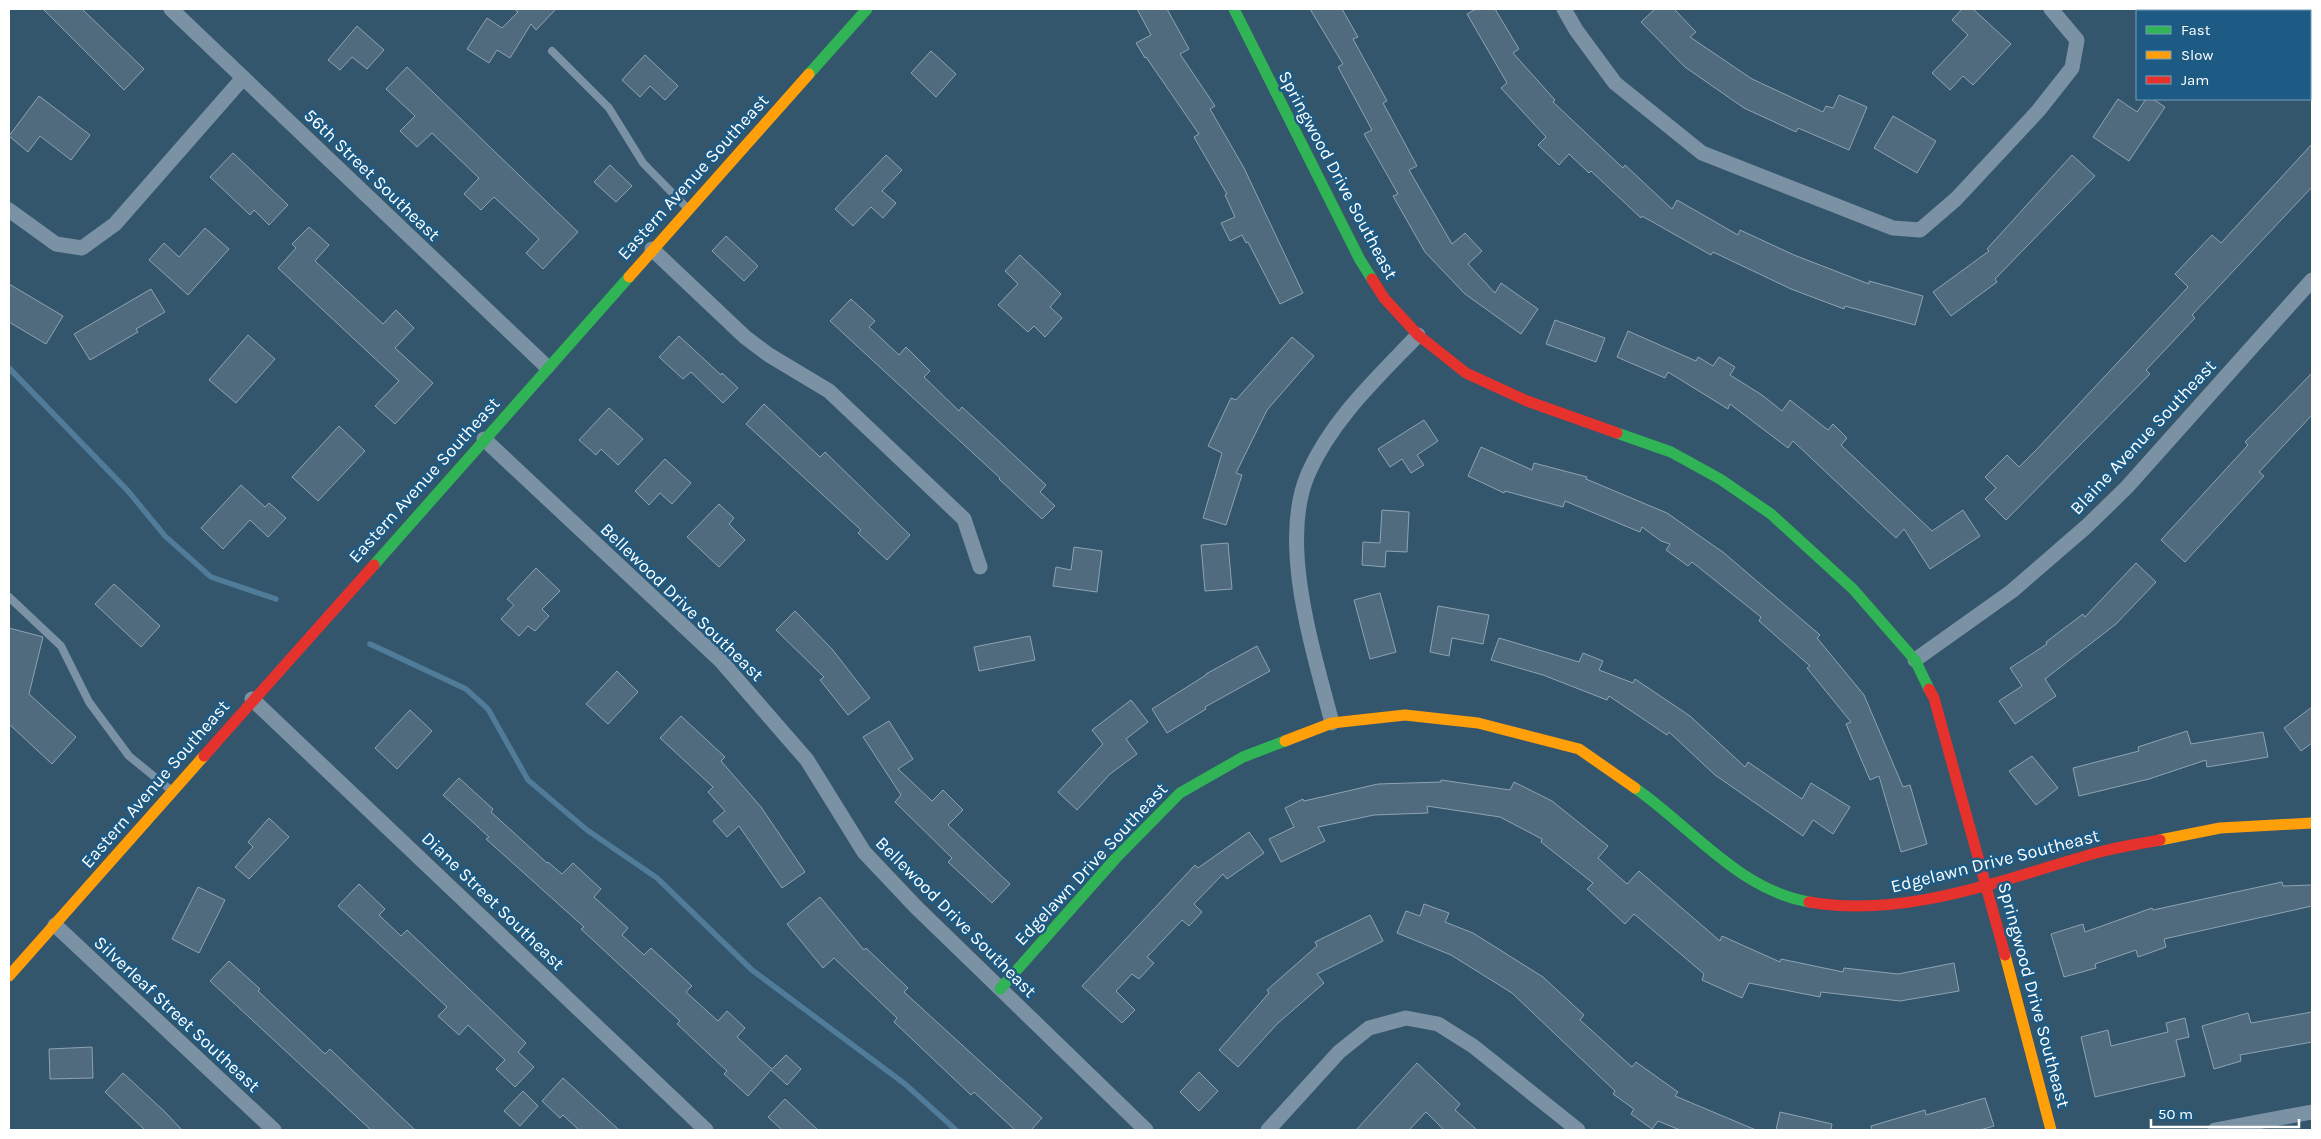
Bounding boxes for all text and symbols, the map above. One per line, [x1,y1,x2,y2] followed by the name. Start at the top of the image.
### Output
[2136,10,2311,100] legend
[2181,21,2211,39] text: Fast
[2181,46,2213,64] text: Slow
[1274,67,1402,283] street label: Springwood Drive Southeast
[2181,71,2209,89] text: Jam
[613,89,773,264] street label: Eastern Avenue Southeast
[299,104,445,246] street label: 56th Street Southeast
[2065,355,2221,519] street label: Blaine Avenue Southeast
[344,392,504,567] street label: Eastern Avenue Southeast
[596,518,768,686] street label: Bellewood Drive Southeast
[76,695,234,872] street label: Eastern Avenue Southeast
[1010,778,1172,950] street label: Edgelawn Drive Southeast
[1888,824,2102,898] street label: Edgelawn Drive Southeast
[417,827,569,975] street label: Diane Street Southeast
[871,832,1041,1002] street label: Bellewood Drive Southeast
[1993,880,2075,1111] street label: Springwood Drive Southeast
[89,931,265,1097] street label: Silverleaf Street Southeast
[2151,1096,2298,1128] scale bar
[2158,1105,2193,1123] text: 50 m

